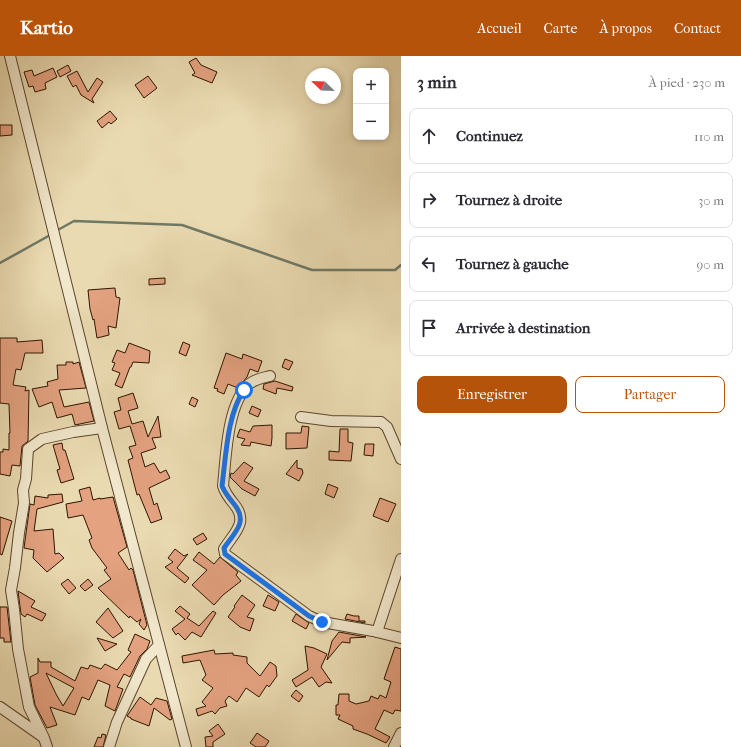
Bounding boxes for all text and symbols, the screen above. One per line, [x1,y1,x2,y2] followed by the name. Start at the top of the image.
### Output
[20,17,73,39] text: Kartio
[477,20,522,37] text: Accueil
[544,20,577,37] text: Carte
[599,20,652,37] text: À propos
[674,20,721,37] text: Contact
[305,68,341,104] north arrow
[353,68,389,140] map controls
[353,68,389,104] button: +
[417,72,457,92] text: 3 min
[649,75,725,90] text: À pied · 230 m
[353,104,389,140] button: −
[418,125,440,147] icon: ahead
[456,127,523,145] text: Continuez
[694,129,724,144] text: 110 m
[418,189,440,211] icon: right
[456,191,562,209] text: Tournez à droite
[698,193,724,208] text: 30 m
[418,253,440,275] icon: left
[456,255,569,273] text: Tournez à gauche
[696,257,724,272] text: 90 m
[418,317,440,339] icon: arrive
[456,319,591,337] text: Arrivée à destination
[417,376,567,413] button: Enregistrer
[575,376,725,413] button: Partager
[235,381,253,399] route start
[313,613,331,631] route end

